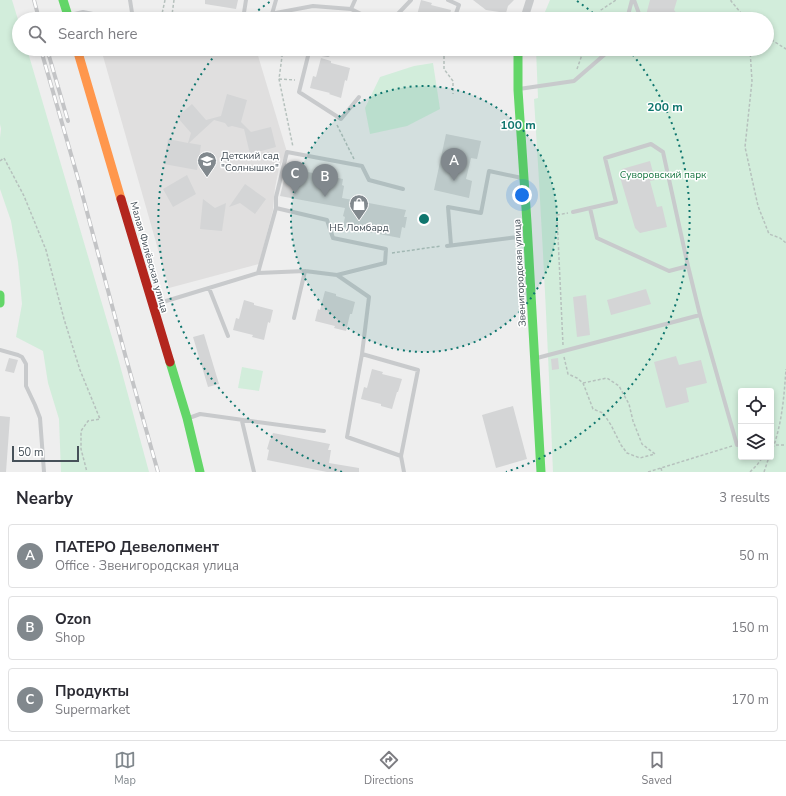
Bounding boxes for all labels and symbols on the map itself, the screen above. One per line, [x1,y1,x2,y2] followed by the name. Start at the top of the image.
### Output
[647,99,683,115] text: 200 m
[500,117,536,133] text: 100 m
[441,148,467,181] pin: A
[221,149,279,175] place label: Детский сад "Солнышко"
[196,150,218,178] school or university icon: Детский сад "Солнышко"
[282,161,308,194] pin: C
[312,164,338,197] pin: B
[620,168,707,182] park label: Суворовский парк
[512,185,532,205] your location
[348,193,370,221] shop icon: НБ Ломбард
[126,200,172,315] street label: Малая Филёвская улица
[417,212,431,226] centre of rings
[510,219,530,327] street label: Звенигородская улица
[329,221,389,235] place label: НБ Ломбард
[12,444,79,463] scale bar

